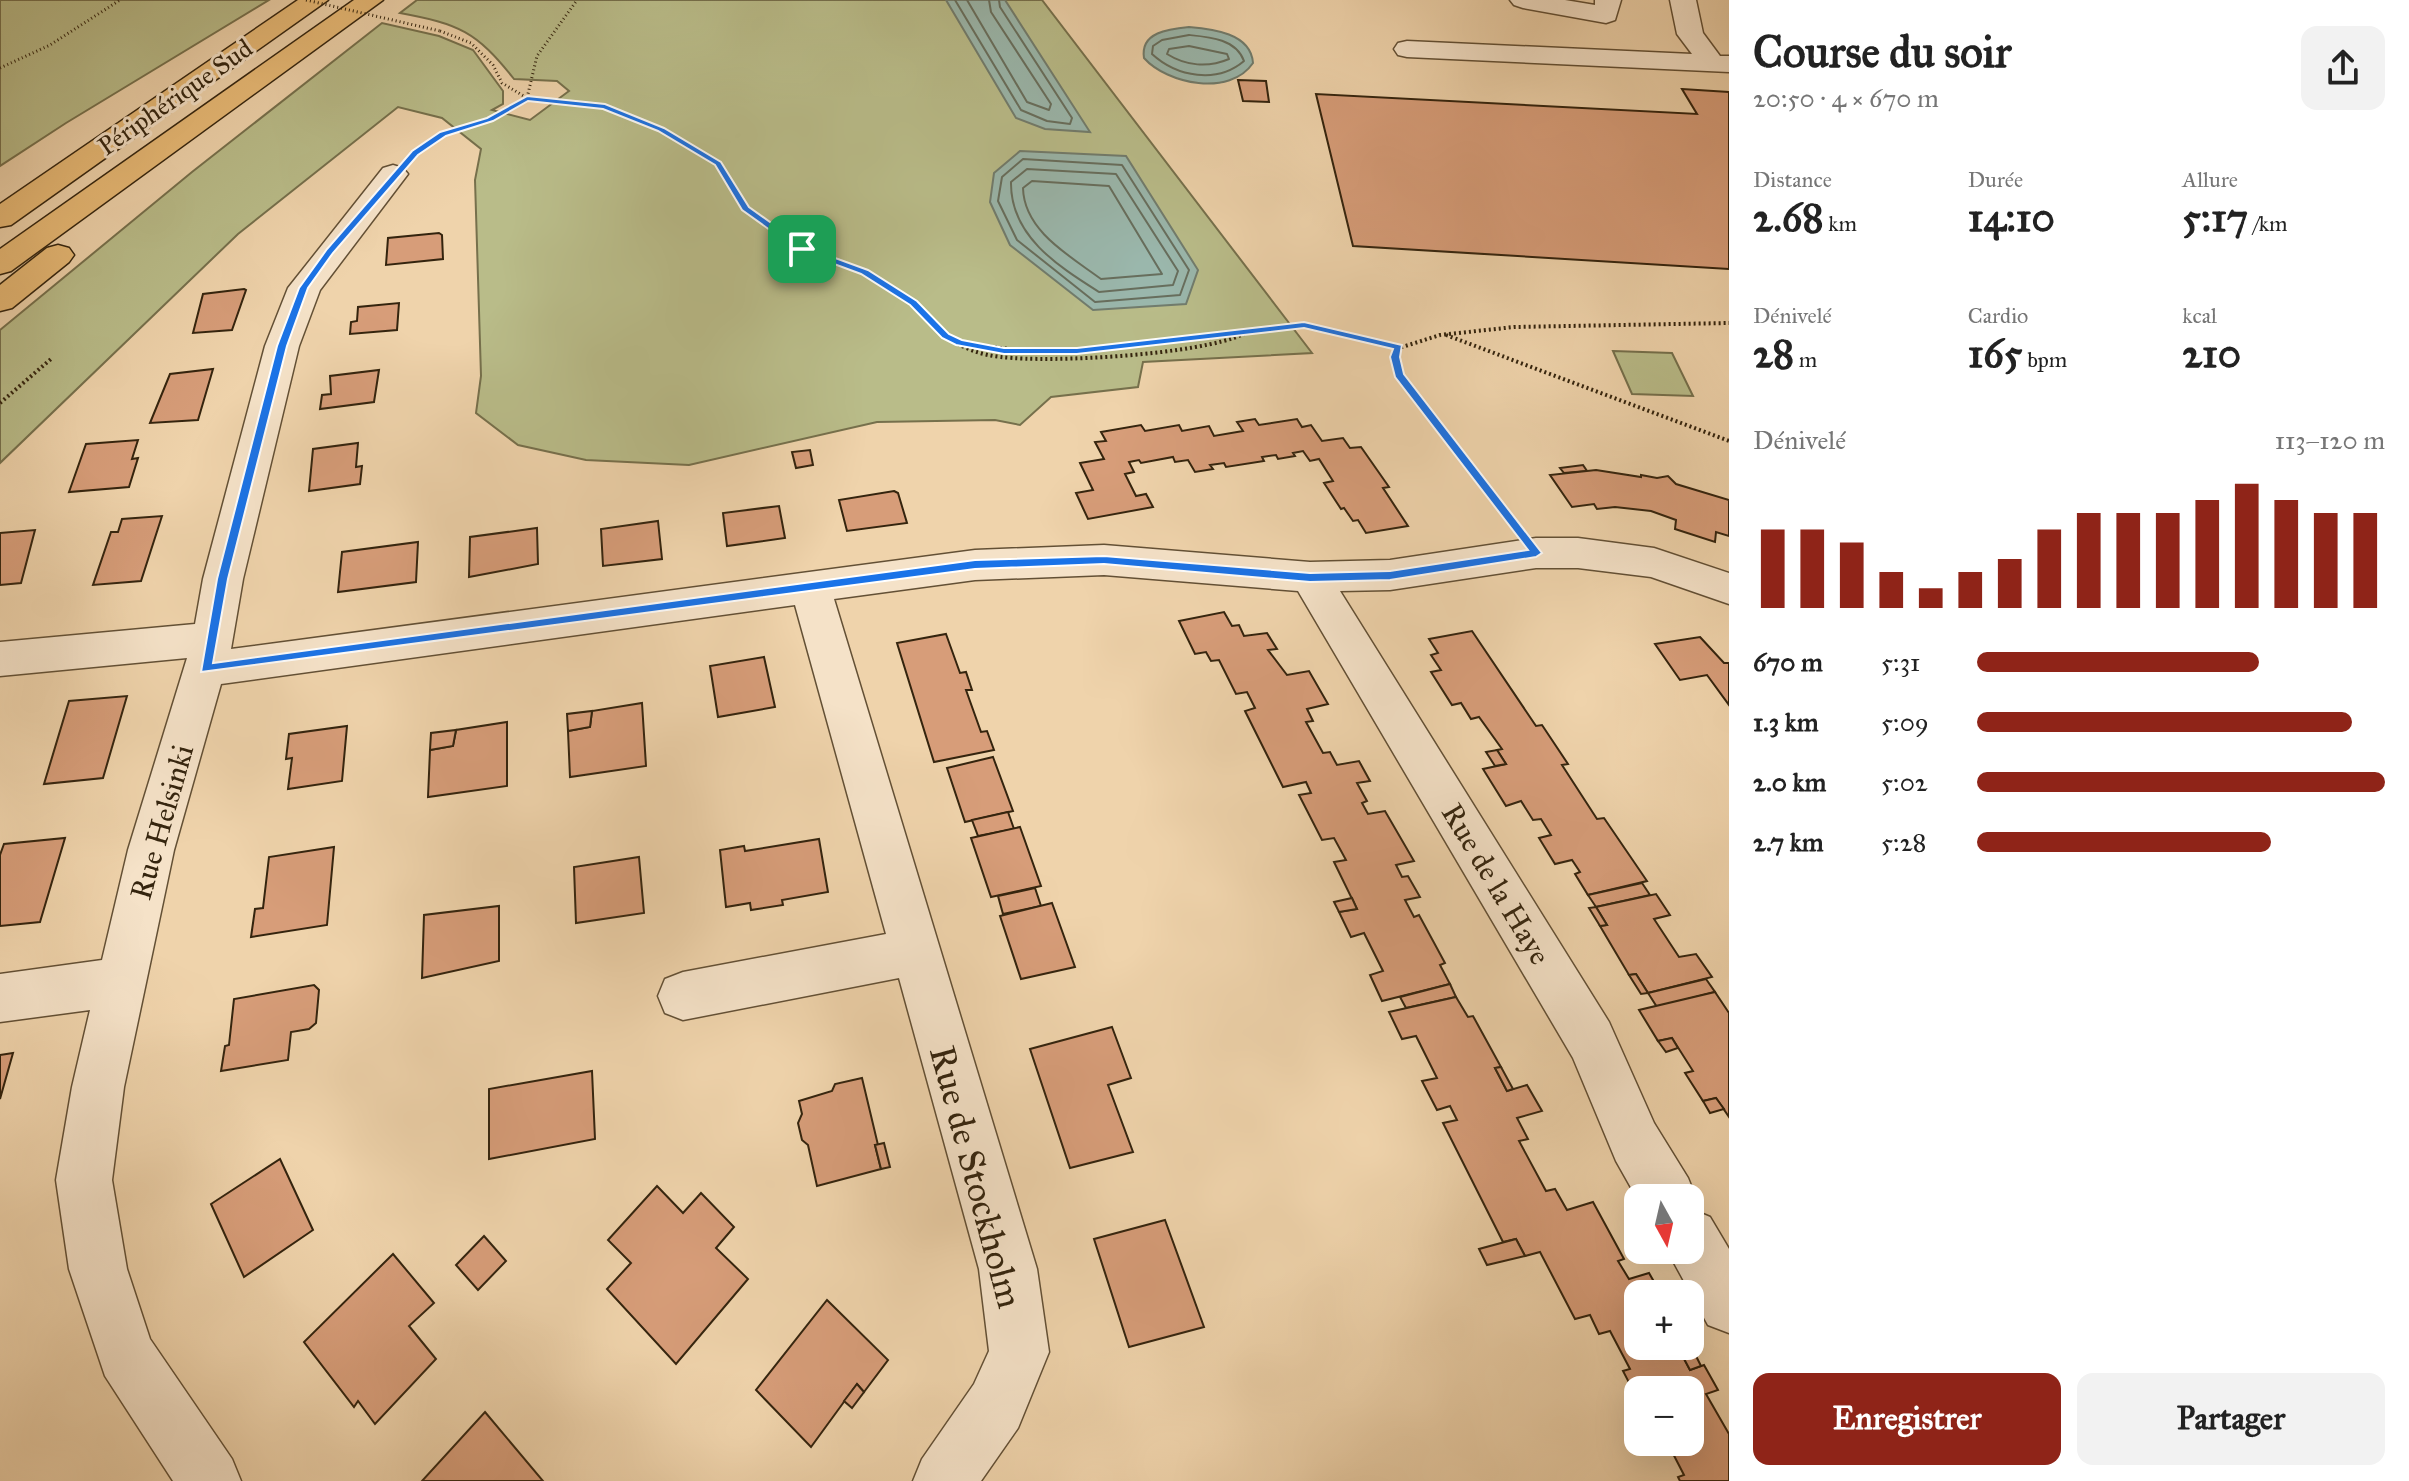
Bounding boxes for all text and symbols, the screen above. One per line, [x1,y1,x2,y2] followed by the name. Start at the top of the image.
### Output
[1753,25,2011,79] text: Course du soir
[2301,26,2385,110] button: share
[92,32,258,162] street label: Périphérique Sud
[1753,82,1939,114] text: 20:50 · 4 × 670 m
[1753,166,1832,193] text: Distance
[1968,166,2023,193] text: Durée
[2182,166,2238,193] text: Allure
[1753,193,1824,242] text: 2.68
[1968,193,2055,242] text: 14:10
[2182,193,2248,242] text: 5:17
[1824,210,1857,237] text: km
[2248,210,2288,237] text: /km
[768,215,836,283] pin
[780,227,824,271] icon: arrive
[1753,302,1832,329] text: Dénivelé
[1968,302,2028,329] text: Cardio
[2182,302,2217,329] text: kcal
[1753,329,1794,378] text: 28
[1968,329,2022,378] text: 165
[2182,329,2241,378] text: 210
[1794,346,1817,373] text: m
[2022,346,2067,373] text: bpm
[1753,424,1846,456] text: Dénivelé
[2275,424,2385,456] text: 113–120 m
[1753,646,1823,678] text: 670 m
[1881,646,1920,678] text: 5:31
[1753,706,1819,738] text: 1.3 km
[1881,706,1929,738] text: 5:09
[123,740,201,904] street label: Rue Helsinki
[1753,766,1826,798] text: 2.0 km
[1881,766,1928,798] text: 5:02
[1434,797,1558,971] street label: Rue de la Haye
[1753,826,1824,858] text: 2.7 km
[1881,826,1926,858] text: 5:28
[920,1041,1032,1313] street label: Rue de Stockholm
[1624,1184,1704,1264] north arrow
[1624,1184,1704,1456] map controls
[1624,1280,1704,1360] button: +
[1753,1373,2061,1465] button: Enregistrer
[2077,1373,2385,1465] button: Partager
[1624,1376,1704,1456] button: −

